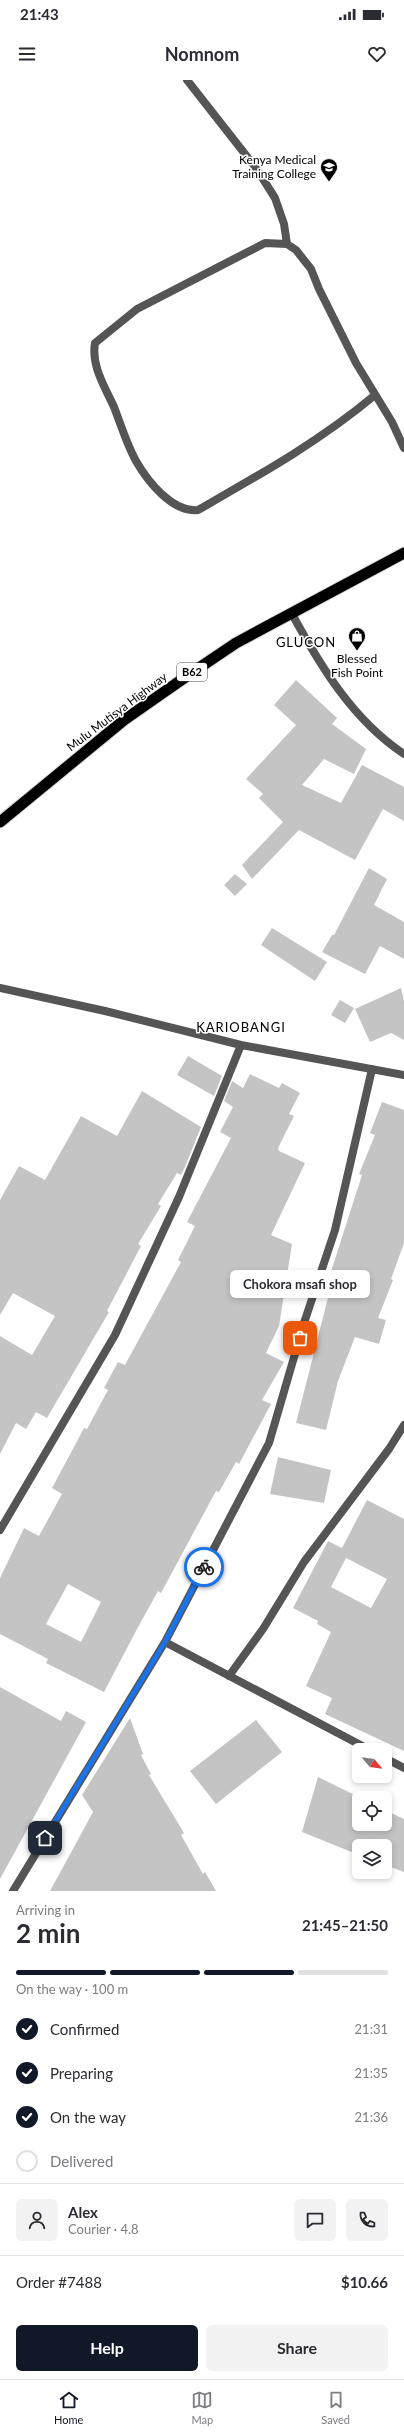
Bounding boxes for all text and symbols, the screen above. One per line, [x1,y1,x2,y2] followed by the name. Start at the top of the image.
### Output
[20,5,59,23] text: 21:43
[16,43,38,65] icon: menu
[165,43,239,65] text: Nomnom
[366,43,388,65] icon: heart
[232,152,316,181] place label: Kenya Medical Training College
[319,157,339,182] school or university icon: Kenya Medical Training College
[347,626,367,651] shop icon: Blessed Fish Point
[276,634,336,650] district label: GLUCON
[331,651,384,680] place label: Blessed Fish Point
[177,663,207,681] road number: B62
[64,668,171,754] street label: Mulu Mutisya Highway
[196,1019,286,1035] district label: KARIOBANGI
[230,1270,370,1298] callout: Chokora msafi shop
[243,1276,357,1292] text: Chokora msafi shop
[283,1321,317,1355] pin
[289,1327,311,1349] icon: bag
[184,1547,224,1587] courier
[193,1556,215,1578] icon: bike
[352,1743,392,1783] north arrow
[352,1743,392,1879] map controls
[352,1791,392,1831] button: locate
[28,1821,62,1855] pin
[34,1827,56,1849] icon: home
[352,1839,392,1879] button: layers
[16,1902,75,1918] text: Arriving in
[302,1916,388,1934] text: 21:45–21:50
[16,1917,80,1949] text: 2 min
[16,1981,128,1997] text: On the way · 100 m
[16,2018,38,2040] icon: check
[50,2020,119,2038] text: Confirmed
[355,2021,388,2037] text: 21:31
[16,2062,38,2084] icon: check
[50,2064,113,2082] text: Preparing
[355,2065,388,2081] text: 21:35
[16,2106,38,2128] icon: check
[50,2108,126,2126] text: On the way
[355,2109,388,2125] text: 21:36
[50,2152,113,2170] text: Delivered
[16,2199,58,2241] button: person
[294,2199,336,2241] button: chat
[346,2199,388,2241] button: phone
[68,2203,98,2221] text: Alex
[68,2221,139,2237] text: Courier · 4.8
[16,2273,102,2291] text: Order #7488
[341,2273,388,2291] text: $10.66
[16,2325,198,2371] button: Help
[206,2325,388,2371] button: Share
[54,2389,83,2426] tab: Home
[191,2389,213,2426] tab: Map
[321,2389,350,2426] tab: Saved

